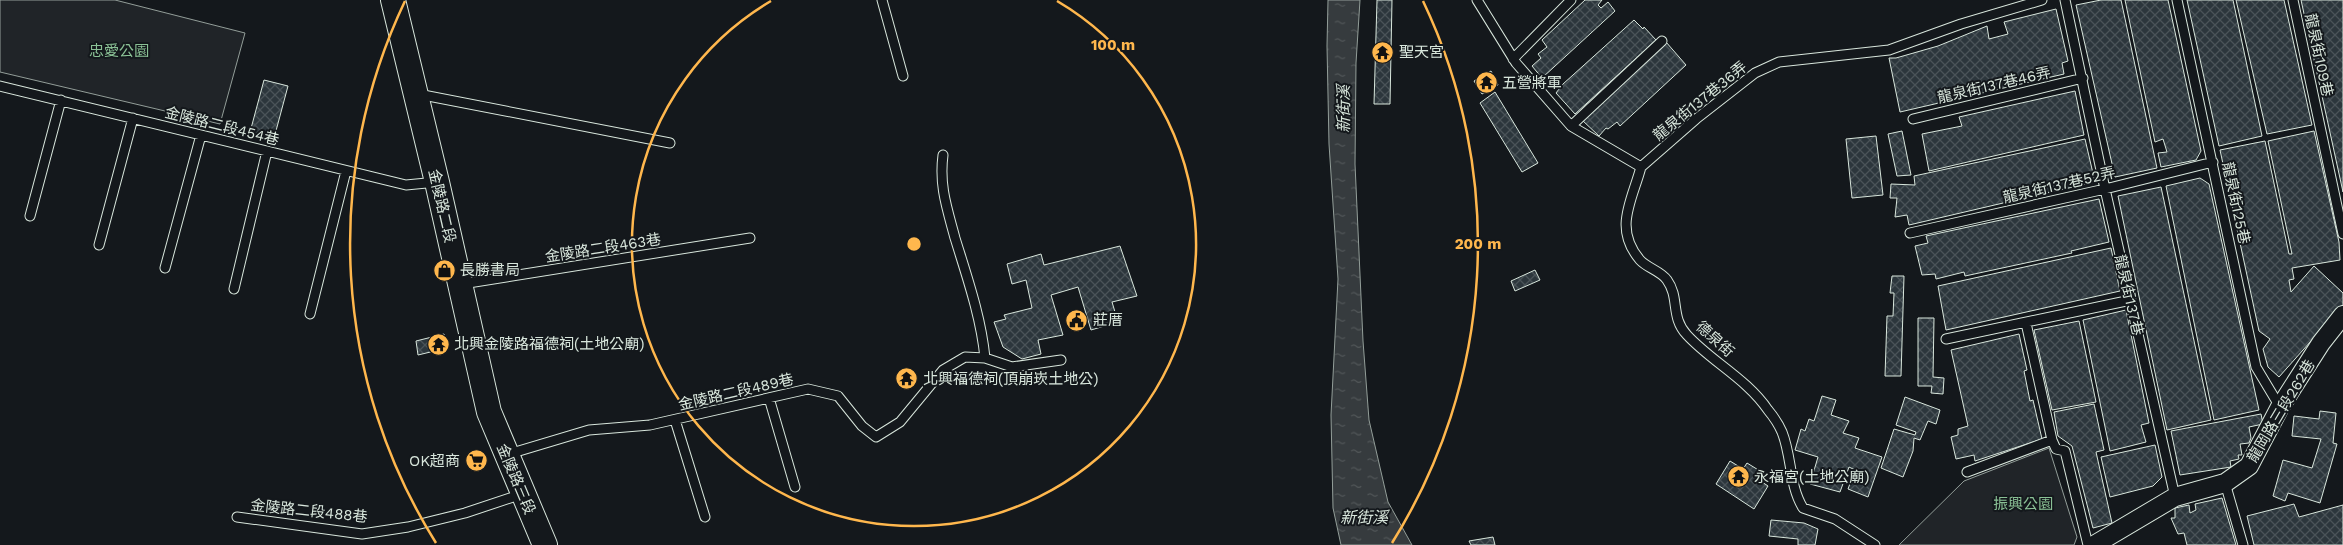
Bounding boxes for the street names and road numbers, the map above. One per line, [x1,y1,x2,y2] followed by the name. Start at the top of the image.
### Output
[2301,12,2337,98] street label: 龍泉街109巷
[1650,58,1750,144] street label: 龍泉街137巷36弄
[1936,63,2052,107] street label: 龍泉街137巷46弄
[163,103,281,149] street label: 金陵路二段454巷
[2219,160,2253,246] street label: 龍泉街125巷
[2001,163,2117,207] street label: 龍泉街137巷52弄
[425,167,459,245] street label: 金陵路二段
[544,230,662,266] street label: 金陵路二段463巷
[2111,253,2147,337] street label: 龍泉街137巷
[1692,317,1738,361] street label: 德泉街
[2243,356,2319,466] street label: 龍岡路三段262巷
[677,370,795,414] street label: 金陵路二段489巷
[493,441,539,517] street label: 金陵路三段
[250,496,368,526] street label: 金陵路二段488巷

